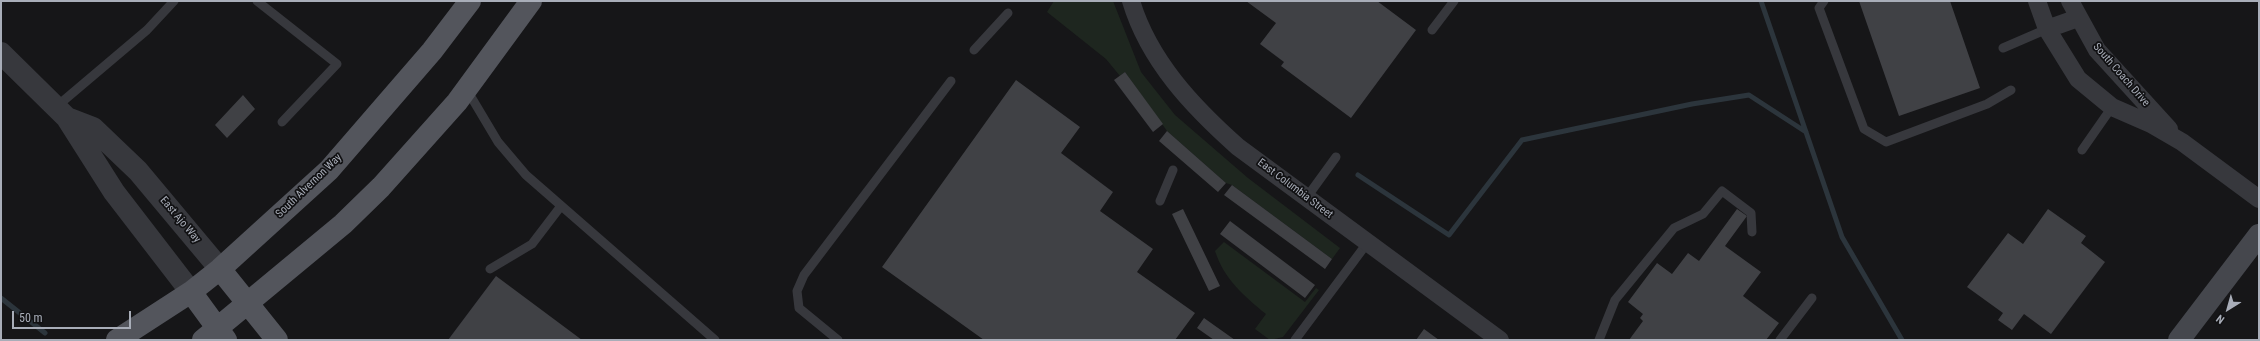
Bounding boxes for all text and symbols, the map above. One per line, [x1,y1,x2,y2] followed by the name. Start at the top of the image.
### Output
[2090,41,2152,109] street label: South Coach Drive
[273,151,345,221] street label: South Alvernon Way
[1255,156,1335,222] street label: East Columbia Street
[157,194,203,246] street label: East Ajo Way
[2208,289,2248,329] north arrow
[14,303,133,329] scale bar
[19,311,43,325] text: 50 m
[2214,312,2227,326] text: N

